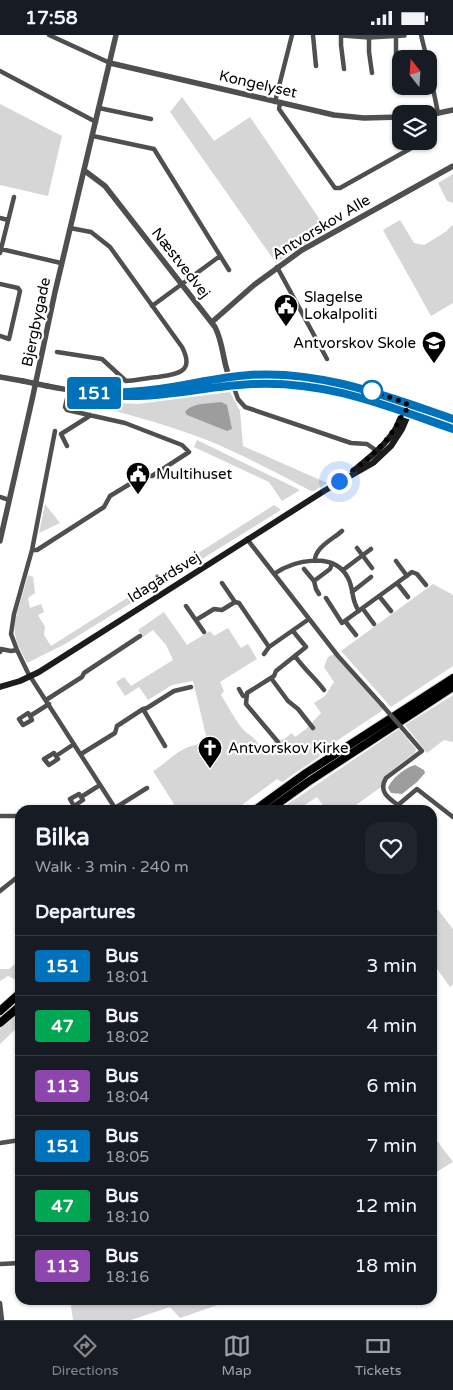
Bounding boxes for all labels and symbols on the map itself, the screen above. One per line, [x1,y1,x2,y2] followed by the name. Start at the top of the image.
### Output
[392,50,438,95] north arrow
[217,66,299,102] street label: Kongelyset
[269,191,373,263] street label: Antvorskov Alle
[148,224,214,302] street label: Næstvedvej
[18,276,54,368] street label: Bjergbygade
[304,288,377,323] place label: Slagelse Lokalpoliti
[273,293,299,327] public building icon: Slagelse Lokalpoliti
[421,330,447,364] school or university icon: Antvorskov Skole
[293,334,416,352] place label: Antvorskov Skole
[65,377,123,409] line badge: 151
[361,380,383,402] unlabelled marker
[125,461,151,495] public building icon: Multihuset
[156,465,233,483] place label: Multihuset
[327,469,352,494] your location
[124,548,204,606] street label: Idagårdsvej
[197,735,223,769] church icon: Antvorskov Kirke
[228,739,349,757] place label: Antvorskov Kirke

